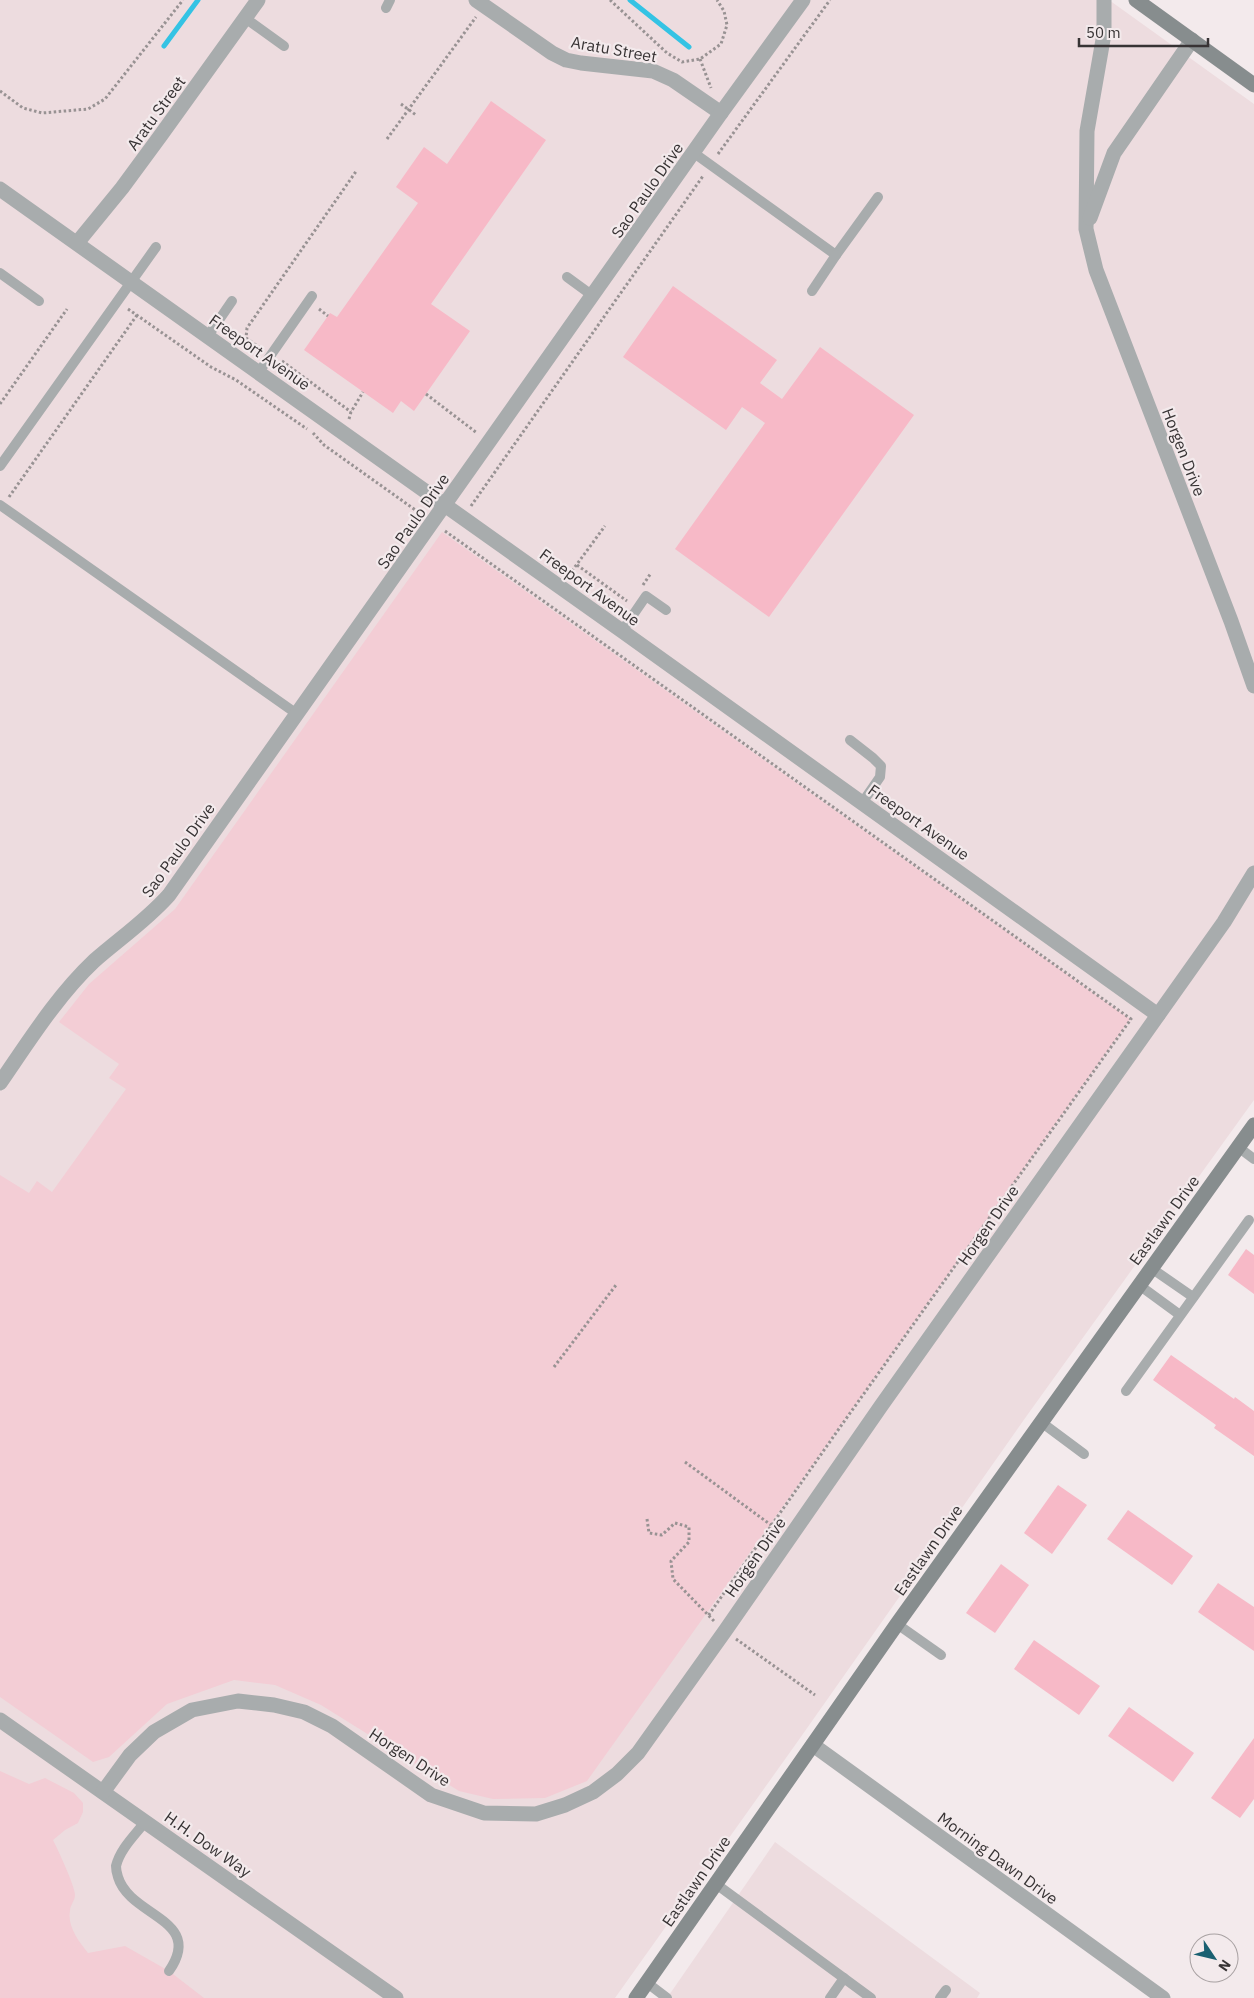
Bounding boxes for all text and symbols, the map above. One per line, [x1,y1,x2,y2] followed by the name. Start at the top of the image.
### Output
[1079,15,1208,47] scale bar
[1086,23,1121,42] text: 50 m
[569,32,659,66] street label: Aratu Street
[122,72,190,154] street label: Aratu Street
[607,138,687,242] street label: Sao Paulo Drive
[206,310,315,394] street label: Freeport Avenue
[1158,405,1210,499] street label: Horgen Drive
[373,469,453,573] street label: Sao Paulo Drive
[536,544,644,630] street label: Freeport Avenue
[865,780,974,864] street label: Freeport Avenue
[137,799,219,901] street label: Sao Paulo Drive
[1125,1171,1203,1269] street label: Eastlawn Drive
[953,1181,1023,1269] street label: Horgen Drive
[889,1501,967,1599] street label: Eastlawn Drive
[720,1513,790,1601] street label: Horgen Drive
[366,1723,455,1791] street label: Horgen Drive
[161,1807,255,1881] street label: H.H. Dow Way
[934,1808,1062,1908] street label: Morning Dawn Drive
[657,1832,735,1930] street label: Eastlawn Drive
[1189,1933,1239,1983] north arrow
[1214,1956,1235,1975] text: N

